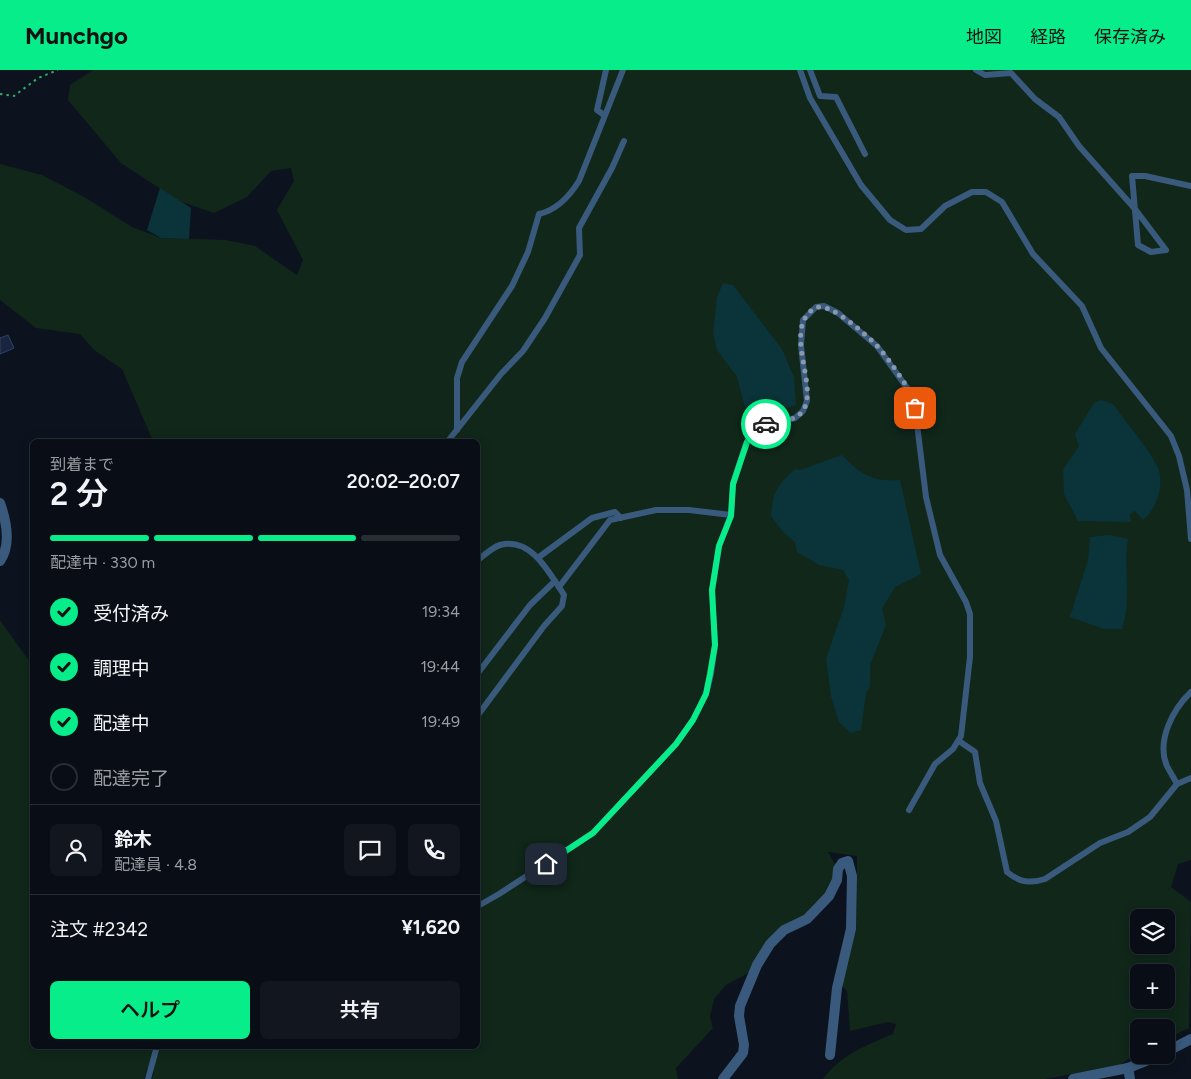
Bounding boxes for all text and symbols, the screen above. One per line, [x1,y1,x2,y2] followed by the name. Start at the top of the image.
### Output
[25,21,128,50] text: Munchgo
[966,26,1002,48] text: 地図
[1030,26,1066,48] text: 経路
[1094,26,1166,48] text: 保存済み
[894,387,936,429] pin
[901,394,929,422] icon: bag
[741,399,791,449] courier
[752,410,780,438] icon: car
[50,455,114,474] text: 到着まで
[347,470,460,493] text: 20:02–20:07
[50,475,108,513] text: 2 分
[50,553,155,572] text: 配達中 · 330 m
[50,598,78,626] icon: check
[93,602,169,625] text: 受付済み
[422,602,460,621] text: 19:34
[50,653,78,681] icon: check
[93,657,150,680] text: 調理中
[420,657,460,676] text: 19:44
[50,708,78,736] icon: check
[93,712,150,735] text: 配達中
[421,712,460,731] text: 19:49
[93,767,169,790] text: 配達完了
[50,824,102,876] button: person
[344,824,396,876] button: chat
[408,824,460,876] button: phone
[114,828,152,851] text: 鈴木
[525,843,567,885] pin
[532,850,560,878] icon: home
[114,855,197,874] text: 配達員 · 4.8
[1130,909,1175,1064] map controls
[1130,909,1175,954] button: layers
[401,916,460,939] text: ¥1,620
[50,918,148,941] text: 注文 #2342
[1130,964,1175,1009] button: +
[50,981,250,1039] button: ヘルプ
[260,981,460,1039] button: 共有
[1130,1019,1175,1064] button: −

